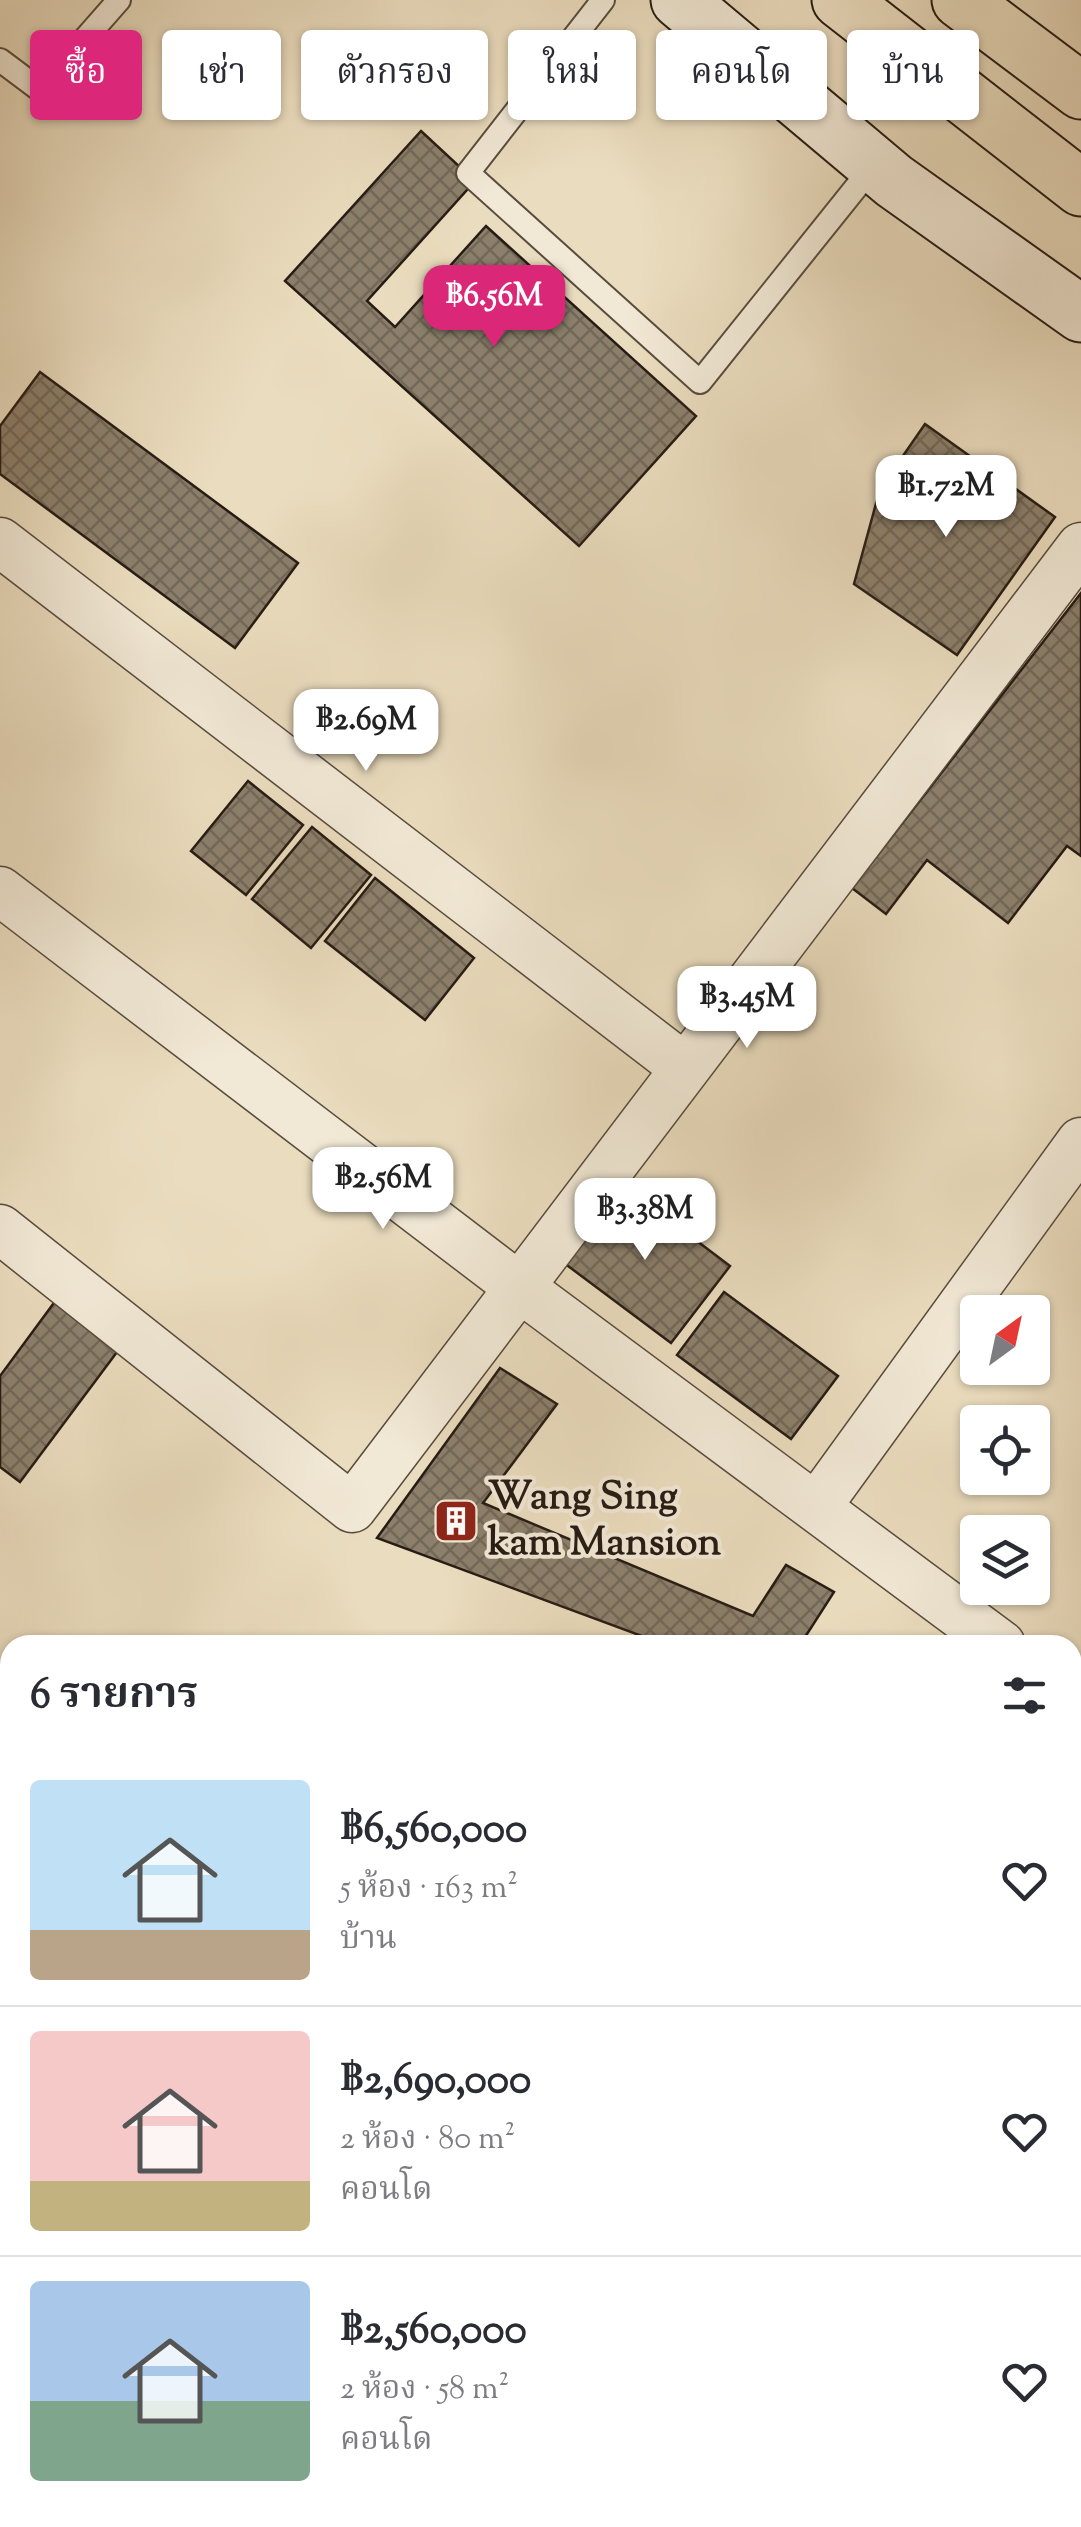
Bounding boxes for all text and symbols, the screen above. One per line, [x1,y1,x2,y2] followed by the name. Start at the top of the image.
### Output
[30,30,142,120] chip: ซื้อ
[162,30,281,120] chip: เช่า
[301,30,488,120] chip: ตัวกรอง
[508,30,636,120] chip: ใหม่
[656,30,827,120] chip: คอนโด
[847,30,979,120] chip: บ้าน
[413,265,575,350] pin: ฿6.56M
[445,274,543,320] text: ฿6.56M
[865,455,1027,540] pin: ฿1.72M
[898,464,994,510] text: ฿1.72M
[285,689,447,774] pin: ฿2.69M
[315,698,417,744] text: ฿2.69M
[666,966,828,1051] pin: ฿3.45M
[699,975,795,1021] text: ฿3.45M
[302,1147,464,1232] pin: ฿2.56M
[334,1156,432,1202] text: ฿2.56M
[564,1178,726,1263] pin: ฿3.38M
[597,1187,693,1233] text: ฿3.38M
[960,1295,1050,1385] north arrow
[960,1295,1050,1605] map controls
[960,1405,1050,1495] button: locate
[487,1470,721,1573] place label: Wang Sing kam Mansion
[433,1498,479,1544] building icon: Wang Sing kam Mansion
[960,1515,1050,1605] button: layers
[30,1667,198,1727] text: 6 รายการ
[997,1668,1052,1723] icon: filters
[340,1801,527,1861] text: ฿6,560,000
[110,1820,230,1940] icon: home
[997,1853,1052,1908] icon: heart
[340,1866,518,1912] text: 5 ห้อง · 163 m²
[340,1917,397,1963] text: บ้าน
[340,2052,531,2112] text: ฿2,690,000
[110,2071,230,2191] icon: home
[997,2104,1052,2159] icon: heart
[340,2117,515,2163] text: 2 ห้อง · 80 m²
[340,2168,433,2214] text: คอนโด
[340,2302,527,2362] text: ฿2,560,000
[110,2321,230,2441] icon: home
[997,2354,1052,2409] icon: heart
[340,2367,509,2413] text: 2 ห้อง · 58 m²
[340,2418,433,2464] text: คอนโด

